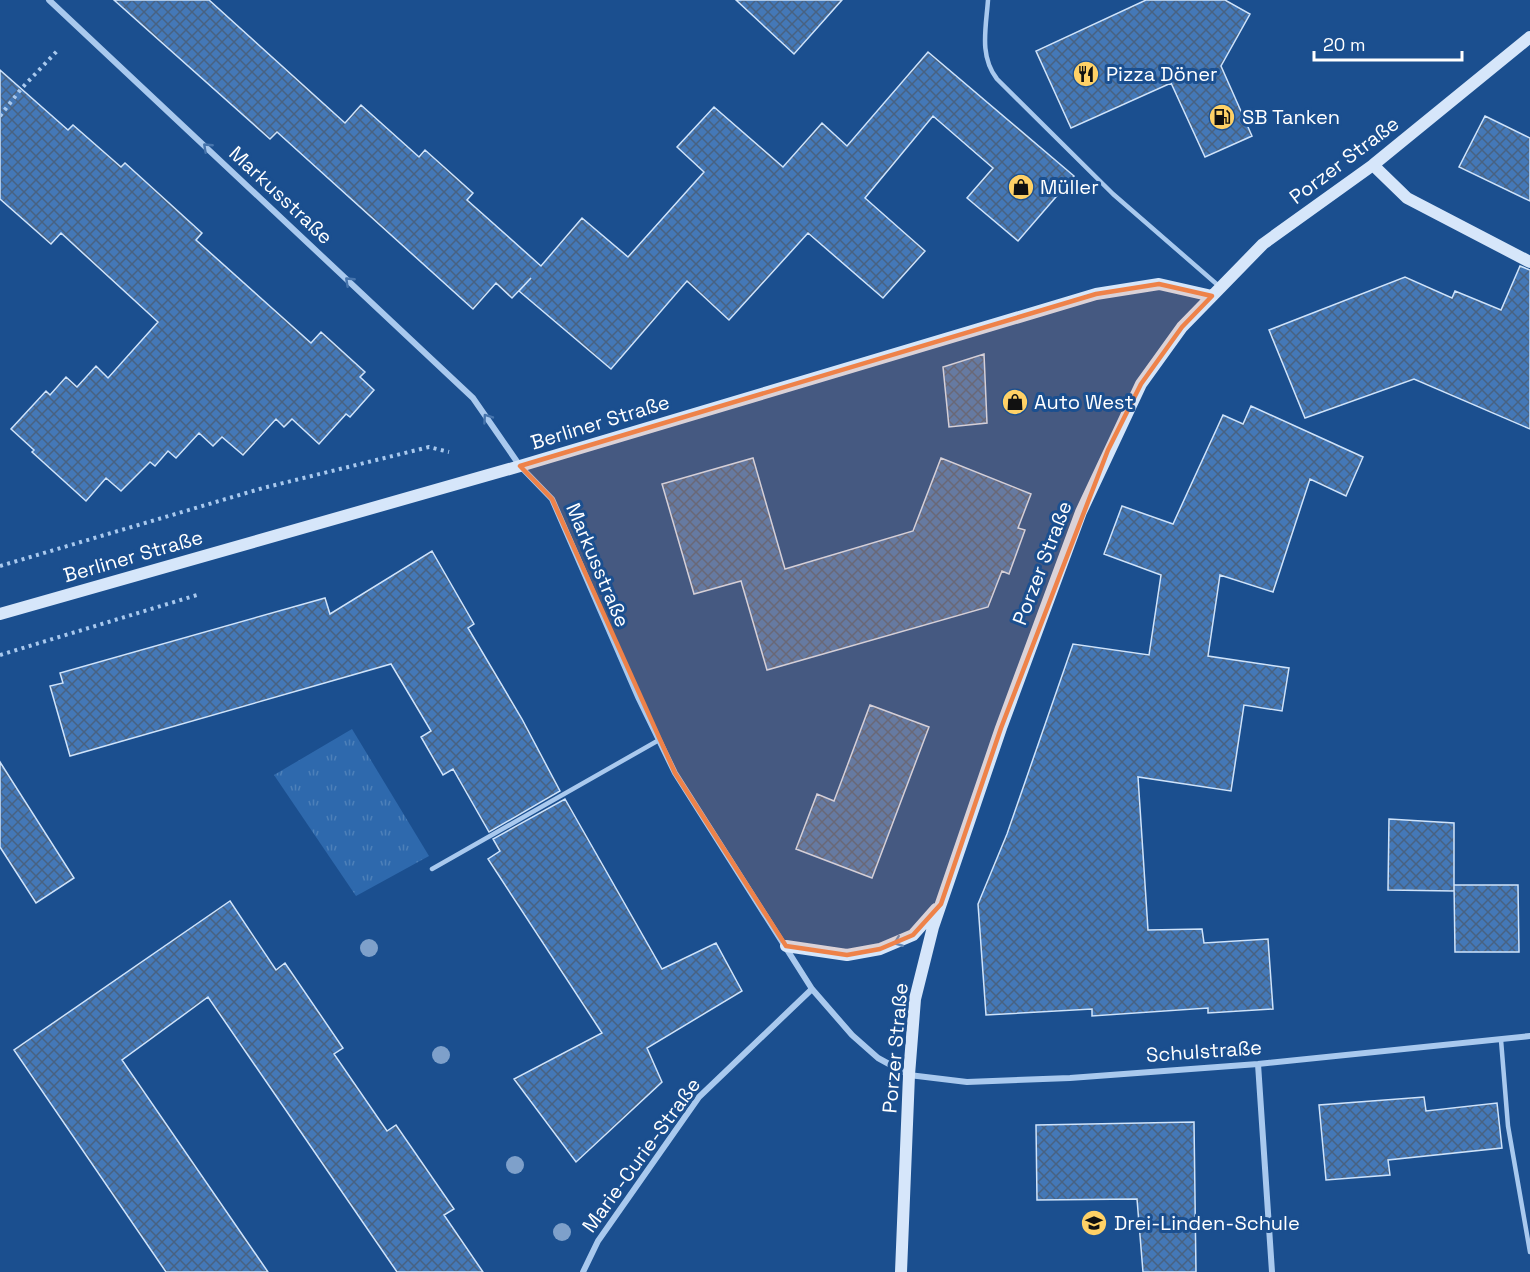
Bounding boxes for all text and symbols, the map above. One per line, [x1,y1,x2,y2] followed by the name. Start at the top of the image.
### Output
[1314,24,1462,62] scale bar
[1323,33,1366,56] text: 20 m
[1071,59,1101,89] restaurant icon: Pizza Döner
[1106,61,1218,87] place label: Pizza Döner
[1207,102,1237,132] fuel station icon: SB Tanken
[1242,104,1340,130] place label: SB Tanken
[1284,110,1404,210] street label: Porzer Straße
[224,140,338,250] street label: Markusstraße
[203,144,214,155] one-way arrow
[1006,172,1036,202] shop icon: Müller
[1040,174,1099,200] place label: Müller
[345,277,355,288] one-way arrow
[1000,387,1030,417] shop icon: Auto West
[527,389,673,455] street label: Berliner Straße
[1034,389,1134,415] place label: Auto West
[483,414,494,425] one-way arrow
[1006,497,1078,629] street label: Porzer Straße
[560,499,636,631] street label: Markusstraße
[60,524,206,588] street label: Berliner Straße
[893,934,904,947] one-way arrow
[876,982,914,1114] street label: Porzer Straße
[1145,1034,1263,1068] street label: Schulstraße
[576,1072,706,1238] street label: Marie-Curie-Straße
[1079,1208,1109,1238] school or university icon: Drei-Linden-Schule
[1114,1210,1300,1236] place label: Drei-Linden-Schule

